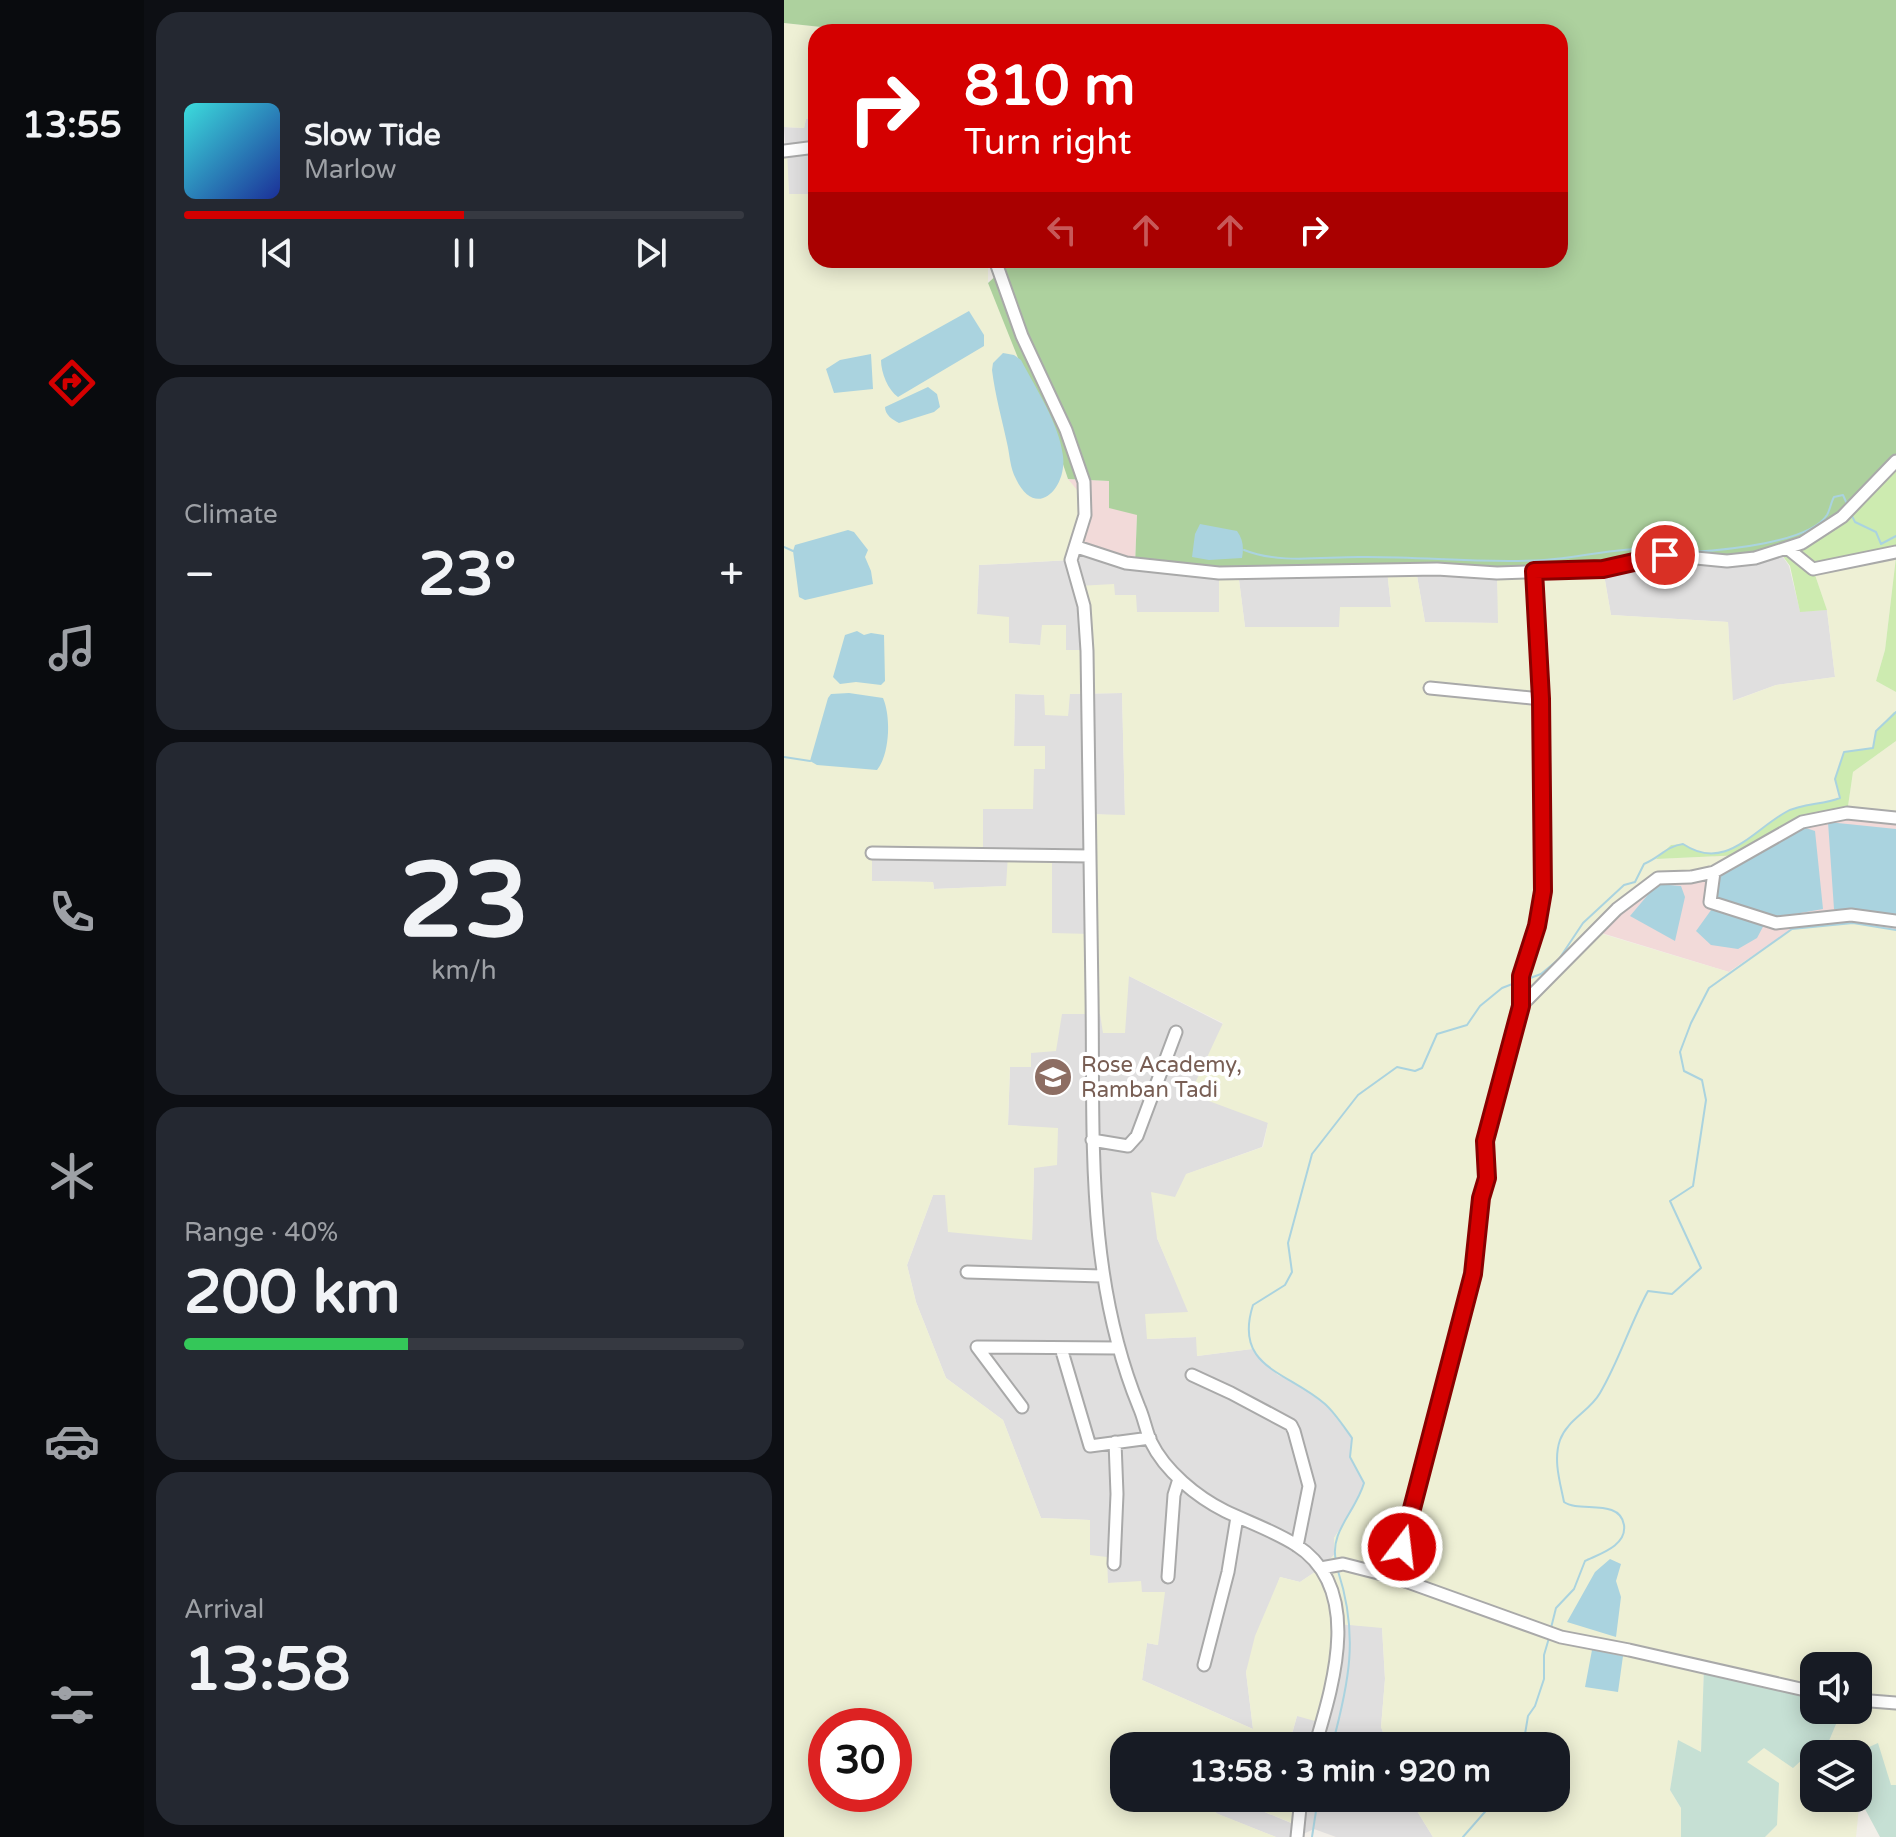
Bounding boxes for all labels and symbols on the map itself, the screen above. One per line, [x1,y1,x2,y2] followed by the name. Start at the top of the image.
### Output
[1631,521,1699,589] pin
[1081,1052,1242,1103] place label: Rose Academy, Ramban Tadi
[1032,1056,1074,1098] school or university icon: Rose Academy, Ramban Tadi
[1360,1505,1444,1589] position arrow
[808,1708,912,1812] speed limit sign: 30

